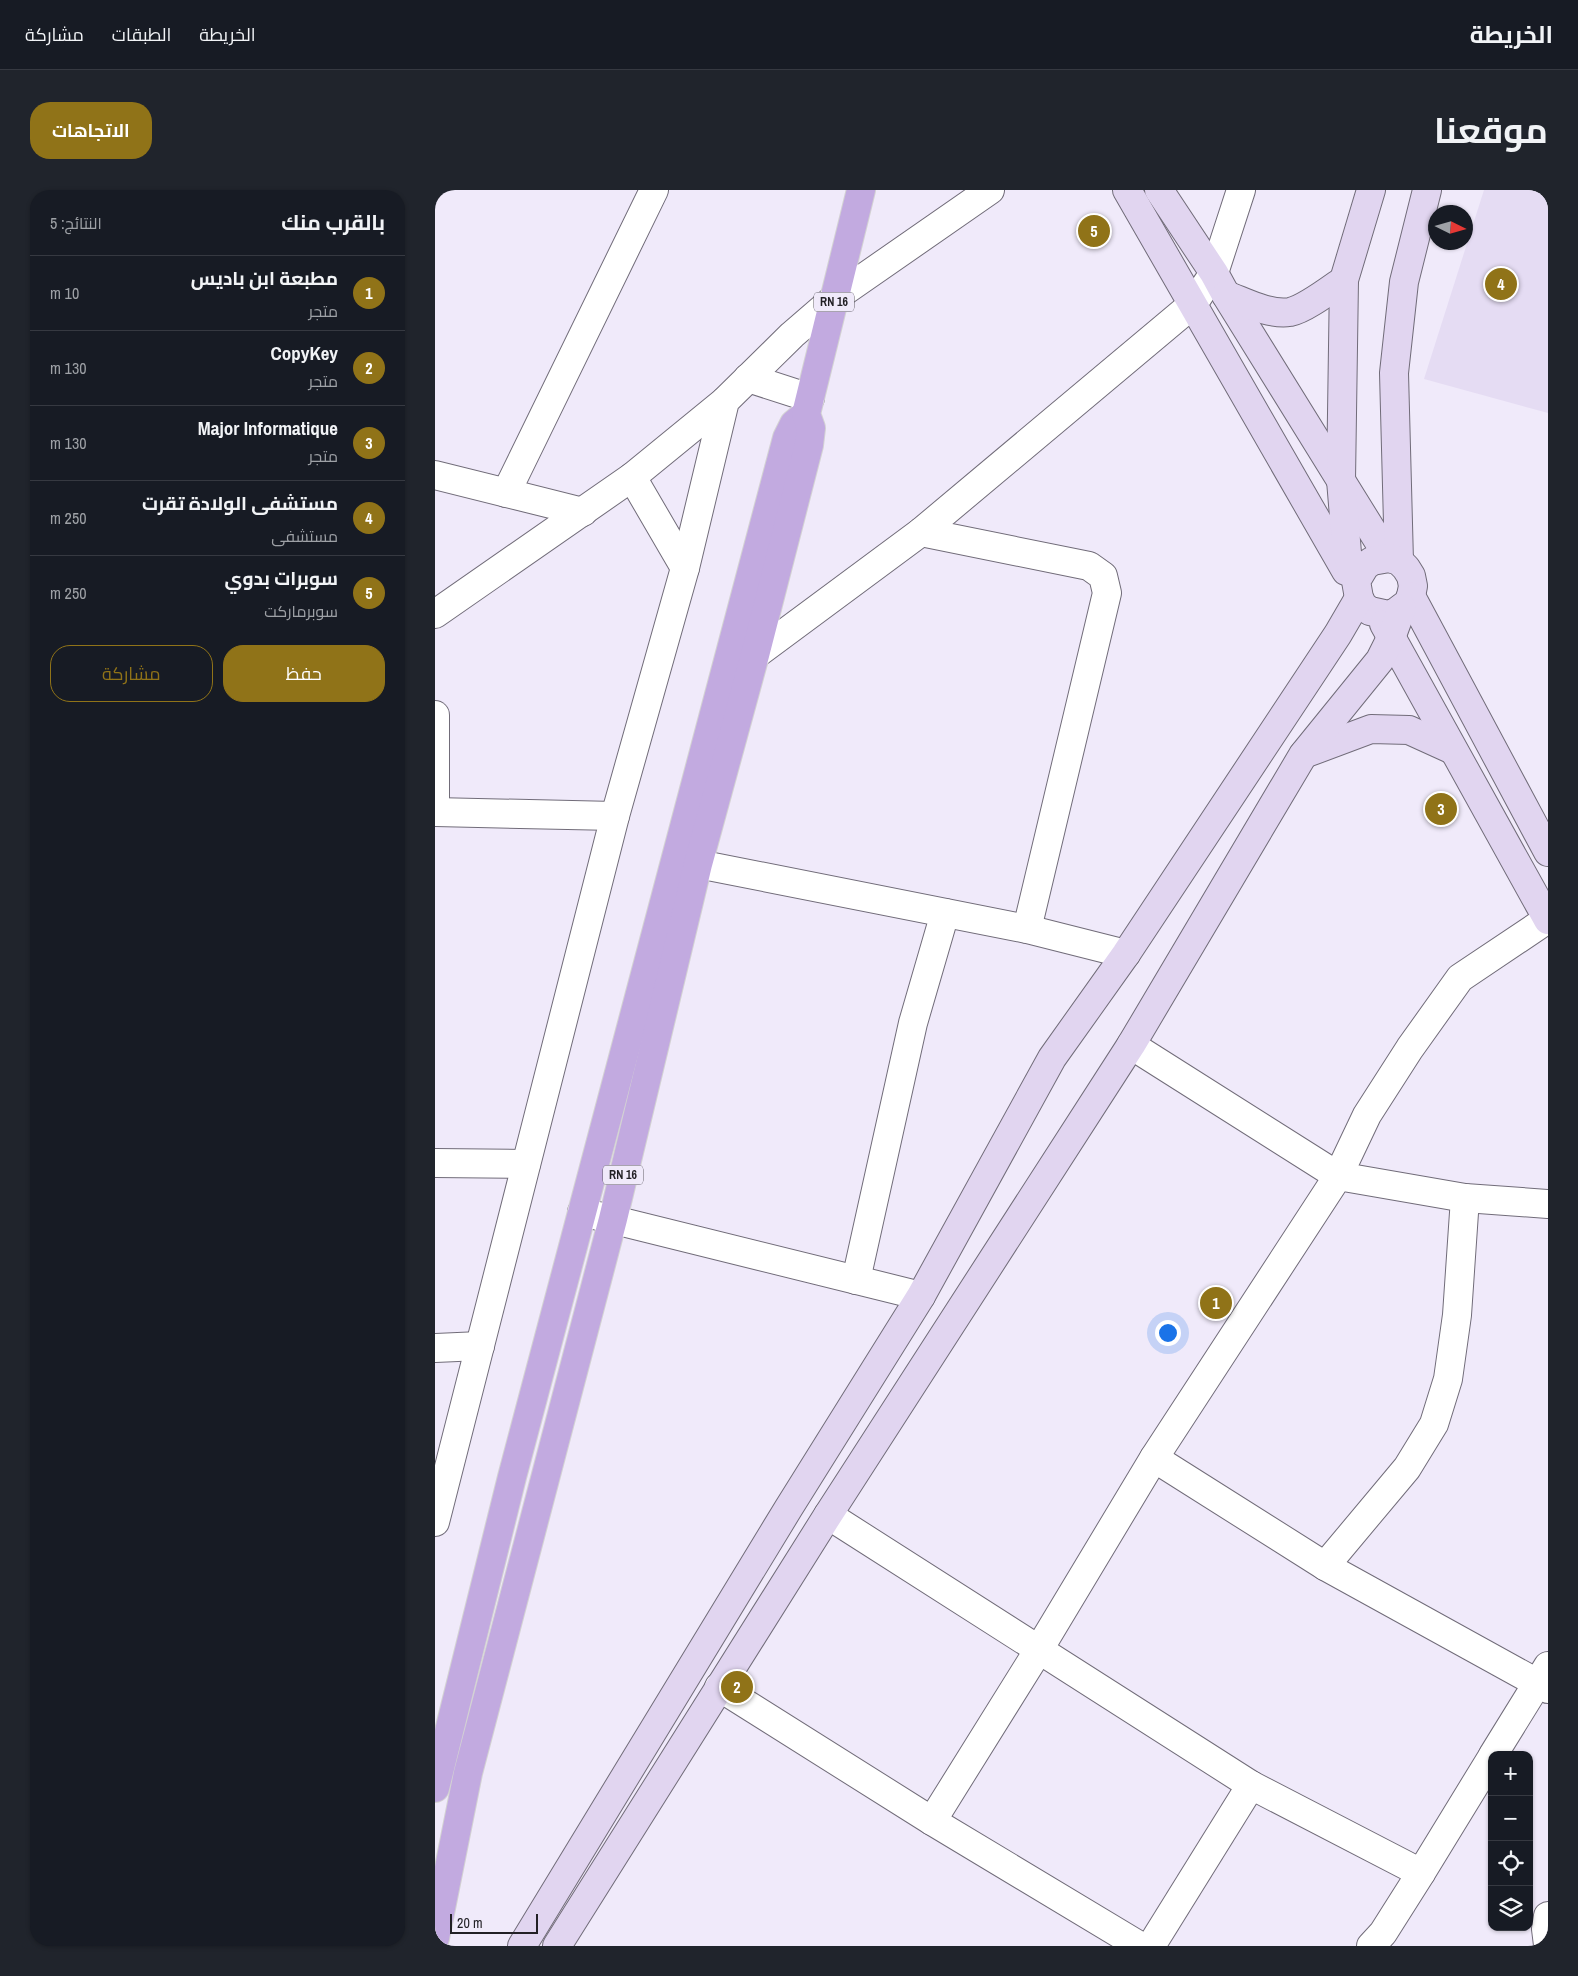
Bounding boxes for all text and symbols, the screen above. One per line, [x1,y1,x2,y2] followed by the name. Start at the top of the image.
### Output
[1470,18,1553,50] text: الخريطة
[25,22,84,47] text: مشاركة
[112,22,171,47] text: الطبقات
[199,22,256,47] text: الخريطة
[30,102,152,159] button: الاتجاهات
[1434,107,1548,154] text: موقعنا
[1428,205,1473,250] north arrow
[281,208,385,237] text: بالقرب منك
[50,212,102,234] text: النتائج: 5
[1078,212,1110,250] pin: 5
[191,265,338,291] text: مطبعة ابن باديس
[1485,265,1517,303] pin: 4
[50,282,79,304] text: 10 m
[365,282,373,304] text: 1
[814,292,854,311] road number: RN 16
[309,300,338,322] text: متجر
[270,340,338,366] text: CopyKey
[50,357,86,379] text: 130 m
[365,357,373,379] text: 2
[309,370,338,392] text: متجر
[198,415,338,441] text: Major Informatique
[50,432,86,454] text: 130 m
[365,432,373,454] text: 3
[309,445,338,467] text: متجر
[142,490,338,516] text: مستشفى الولادة تقرت
[50,507,86,529] text: 250 m
[365,507,373,529] text: 4
[271,525,338,547] text: مستشفى
[224,565,338,591] text: سوبرات بدوي
[50,582,86,604] text: 250 m
[365,582,373,604] text: 5
[264,600,338,622] text: سوبرماركت
[50,645,213,702] button: مشاركة
[223,645,385,702] button: حفظ
[1425,790,1457,828] pin: 3
[603,1166,643,1184] road number: RN 16
[1200,1284,1232,1322] pin: 1
[1155,1320,1181,1346] your location
[721,1668,753,1706] pin: 2
[1488,1751,1533,1931] map controls
[1488,1751,1533,1796] button: +
[1488,1796,1533,1841] button: −
[1488,1841,1533,1886] button: locate
[1488,1886,1533,1931] button: layers
[450,1911,537,1934] scale bar
[457,1914,483,1932] text: 20 m

